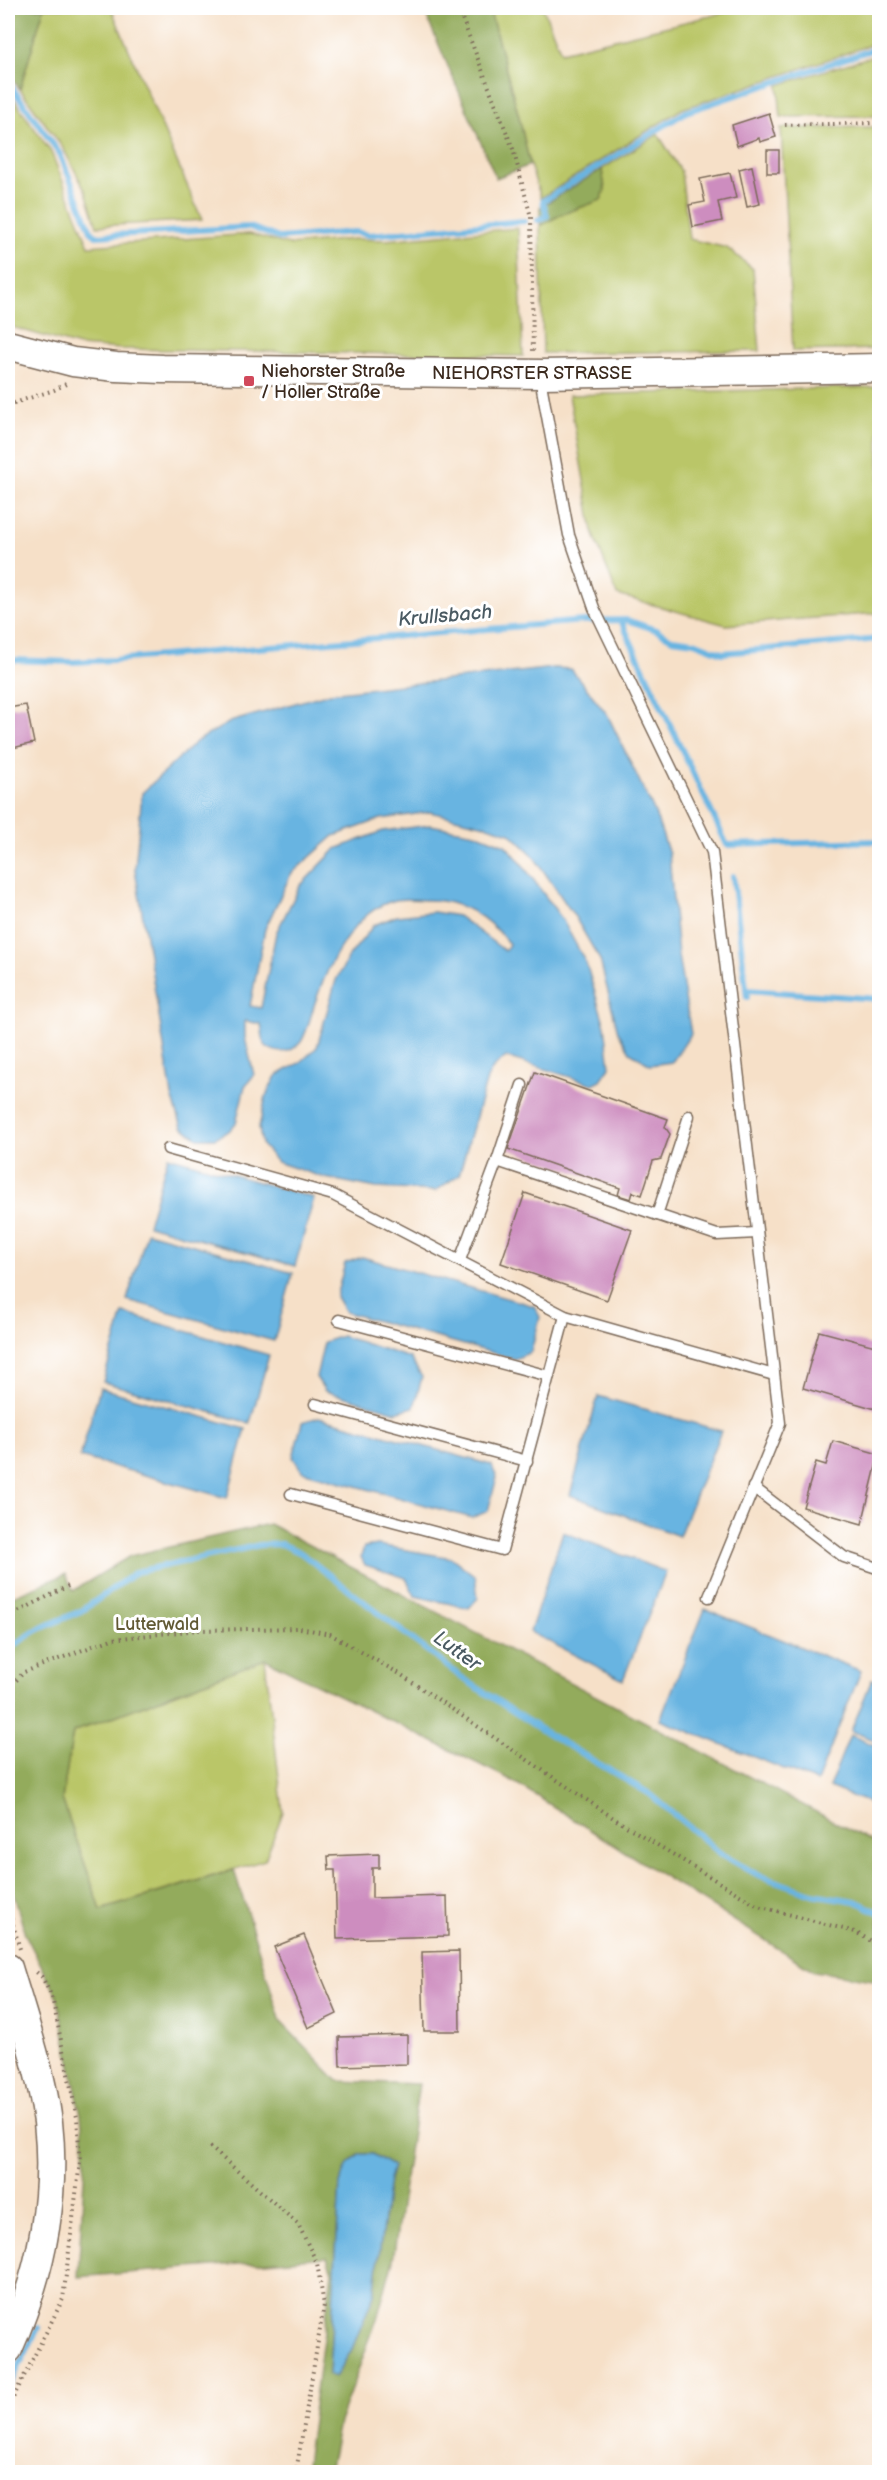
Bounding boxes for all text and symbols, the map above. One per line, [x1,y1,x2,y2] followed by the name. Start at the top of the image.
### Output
[261,361,405,403] place label: Niehorster Straße / Holler Straße
[432,363,632,384] street label: NIEHORSTER STRASSE
[242,374,256,388] marker: Niehorster Straße / Holler Straße
[397,600,493,632] water label: Krullsbach
[115,1614,199,1635] park label: Lutterwald
[429,1626,487,1677] water label: Lutter

